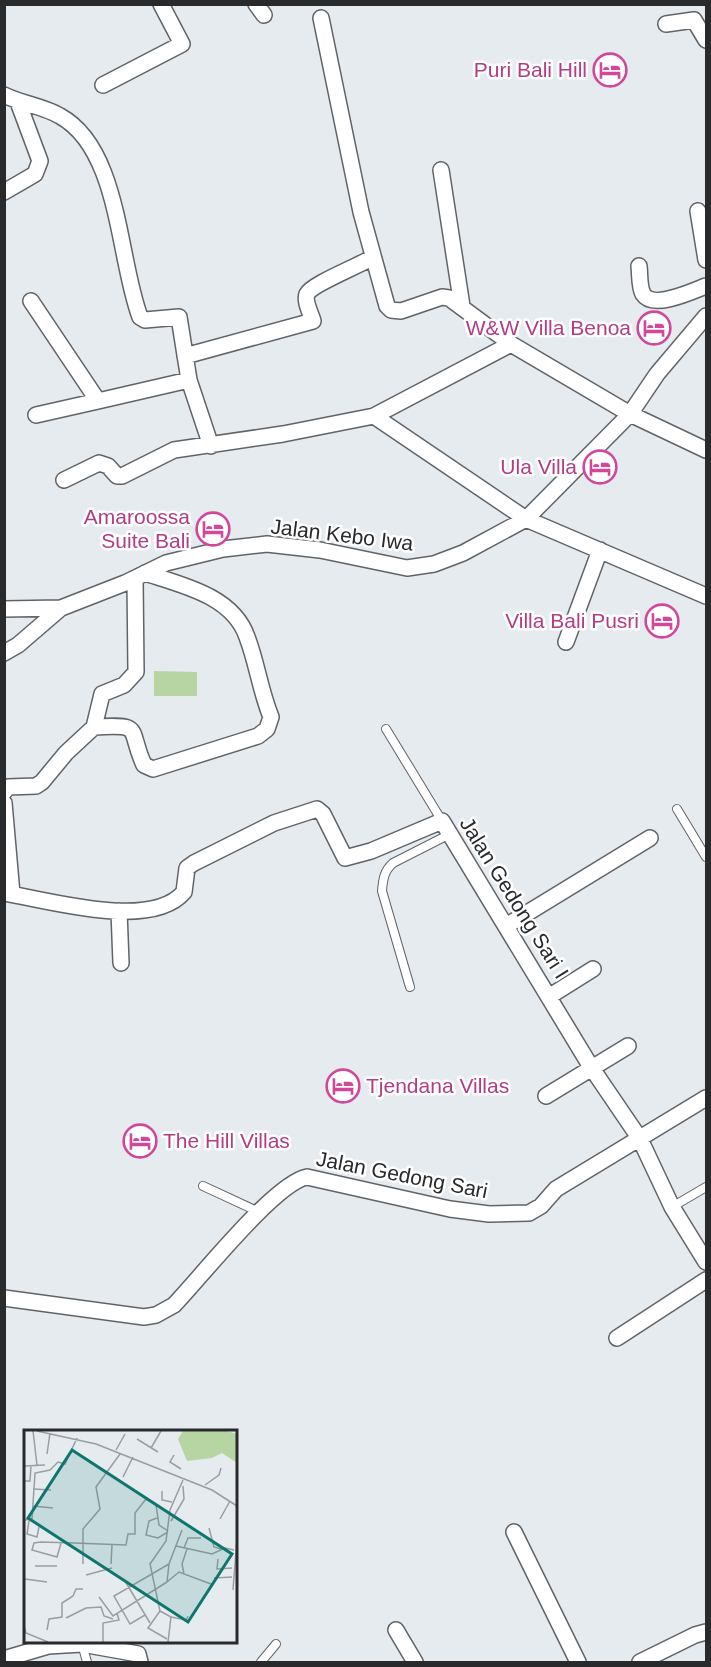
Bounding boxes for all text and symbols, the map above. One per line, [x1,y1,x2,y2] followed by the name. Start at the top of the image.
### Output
[592,52,628,88] hotel icon: Puri Bali Hill
[474,58,587,81] place label: Puri Bali Hill
[636,310,672,346] hotel icon: W&W Villa Benoa
[466,316,631,339] place label: W&W Villa Benoa
[582,449,618,485] hotel icon: Ula Villa
[500,455,577,478] place label: Ula Villa
[84,505,190,552] place label: Amaroossa Suite Bali
[195,511,231,547] hotel icon: Amaroossa Suite Bali
[269,514,415,555] street label: Jalan Kebo Iwa
[644,603,680,639] hotel icon: Villa Bali Pusri
[505,609,639,632] place label: Villa Bali Pusri
[455,813,573,983] street label: Jalan Gedong Sari I
[325,1068,361,1104] hotel icon: Tjendana Villas
[366,1074,509,1097] place label: Tjendana Villas
[122,1123,158,1159] hotel icon: The Hill Villas
[163,1129,290,1152] place label: The Hill Villas
[315,1147,490,1202] street label: Jalan Gedong Sari
[24,1430,237,1643] inset map

